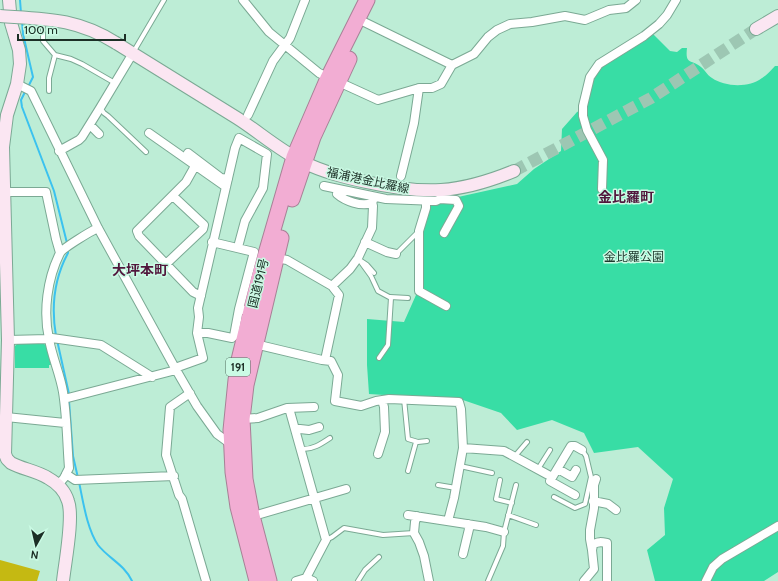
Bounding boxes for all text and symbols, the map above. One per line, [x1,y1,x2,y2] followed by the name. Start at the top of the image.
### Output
[18,16,125,42] scale bar
[24,22,58,37] text: 100 m
[325,164,411,196] street label: 福浦港金比羅線
[598,188,654,206] district label: 金比羅町
[604,249,664,264] park label: 金比羅公園
[245,257,271,309] street label: 国道191号
[112,261,168,279] district label: 大坪本町
[226,358,250,376] road number: 191
[16,525,56,565] north arrow
[30,547,39,562] text: N

